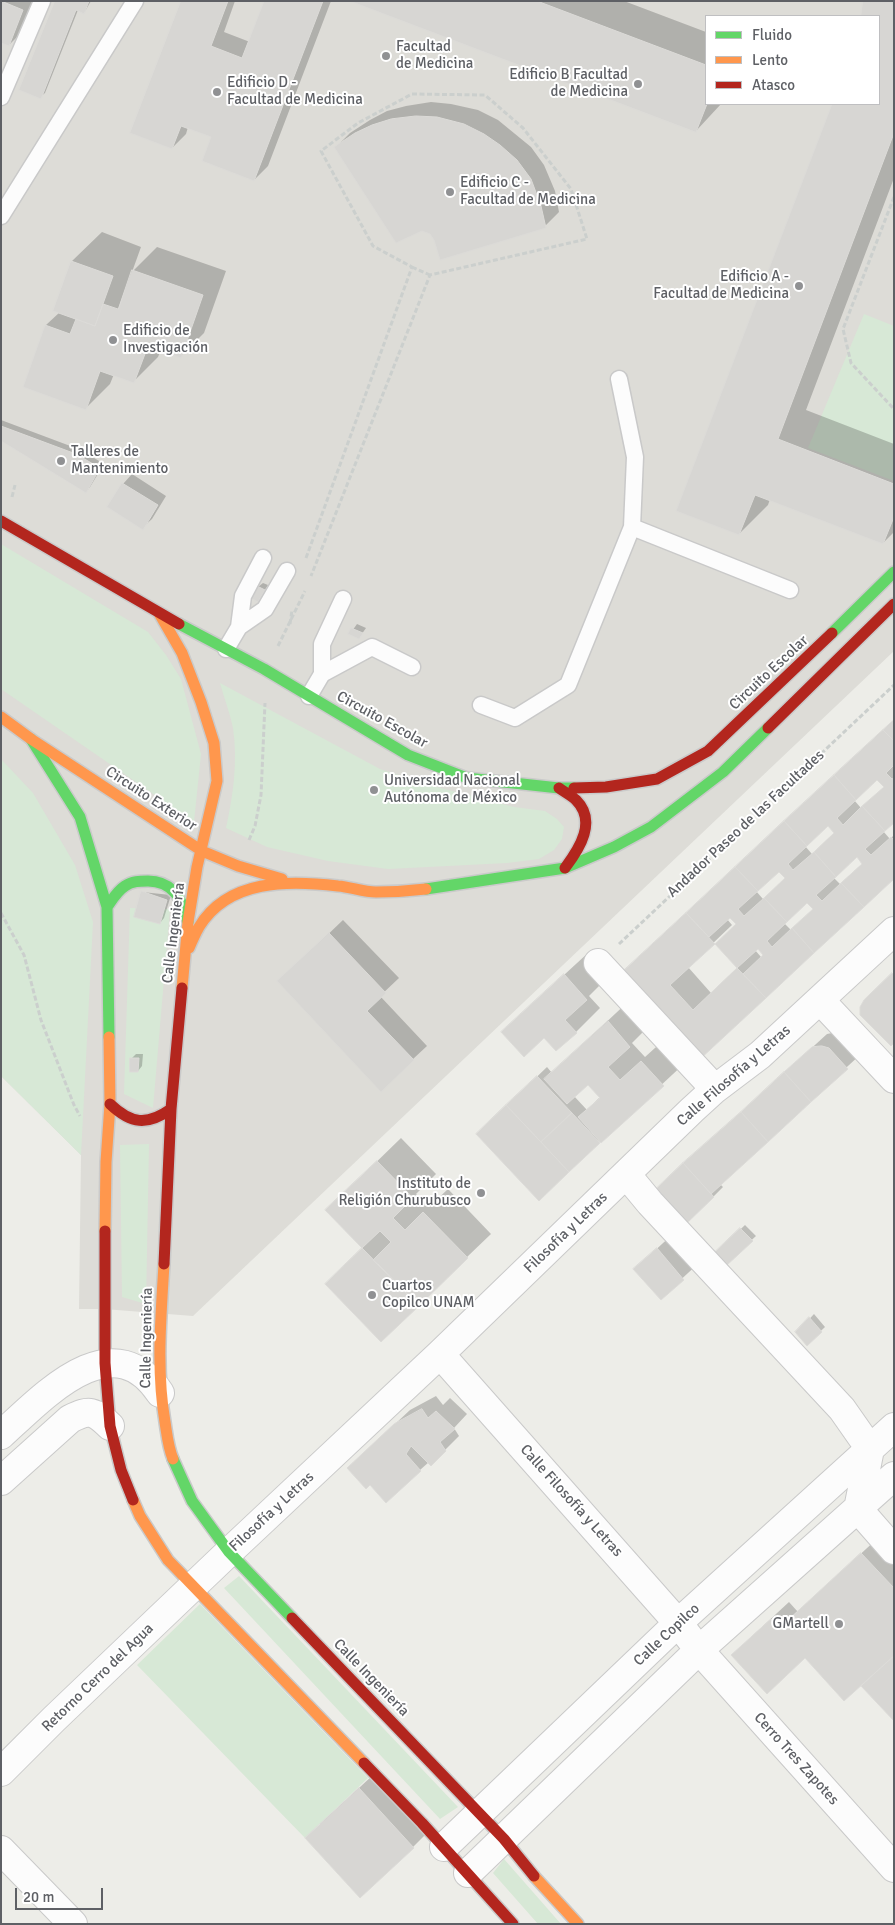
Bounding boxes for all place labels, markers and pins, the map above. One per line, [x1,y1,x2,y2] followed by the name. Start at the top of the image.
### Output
[396,38,473,73] place label: Facultad de Medicina
[380,50,392,62] marker: Facultad de Medicina
[509,66,628,101] place label: Edificio B Facultad de Medicina
[227,74,363,109] place label: Edificio D - Facultad de Medicina
[632,78,644,90] marker: Edificio B Facultad de Medicina
[211,86,223,98] marker: Edificio D - Facultad de Medicina
[460,174,596,209] place label: Edificio C - Facultad de Medicina
[444,186,456,198] marker: Edificio C - Facultad de Medicina
[653,268,789,303] place label: Edificio A - Facultad de Medicina
[793,280,805,292] marker: Edificio A - Facultad de Medicina
[123,322,208,357] place label: Edificio de Investigación
[107,334,119,346] marker: Edificio de Investigación
[71,443,168,478] place label: Talleres de Mantenimiento
[55,455,67,467] marker: Talleres de Mantenimiento
[384,772,520,807] place label: Universidad Nacional Autónoma de México
[368,784,380,796] marker: Universidad Nacional Autónoma de México
[338,1175,471,1210] place label: Instituto de Religión Churubusco
[475,1187,487,1199] marker: Instituto de Religión Churubusco
[382,1277,475,1312] place label: Cuartos Copilco UNAM
[366,1289,378,1301] marker: Cuartos Copilco UNAM
[773,1615,829,1633] place label: GMartell
[833,1618,845,1630] marker: GMartell

